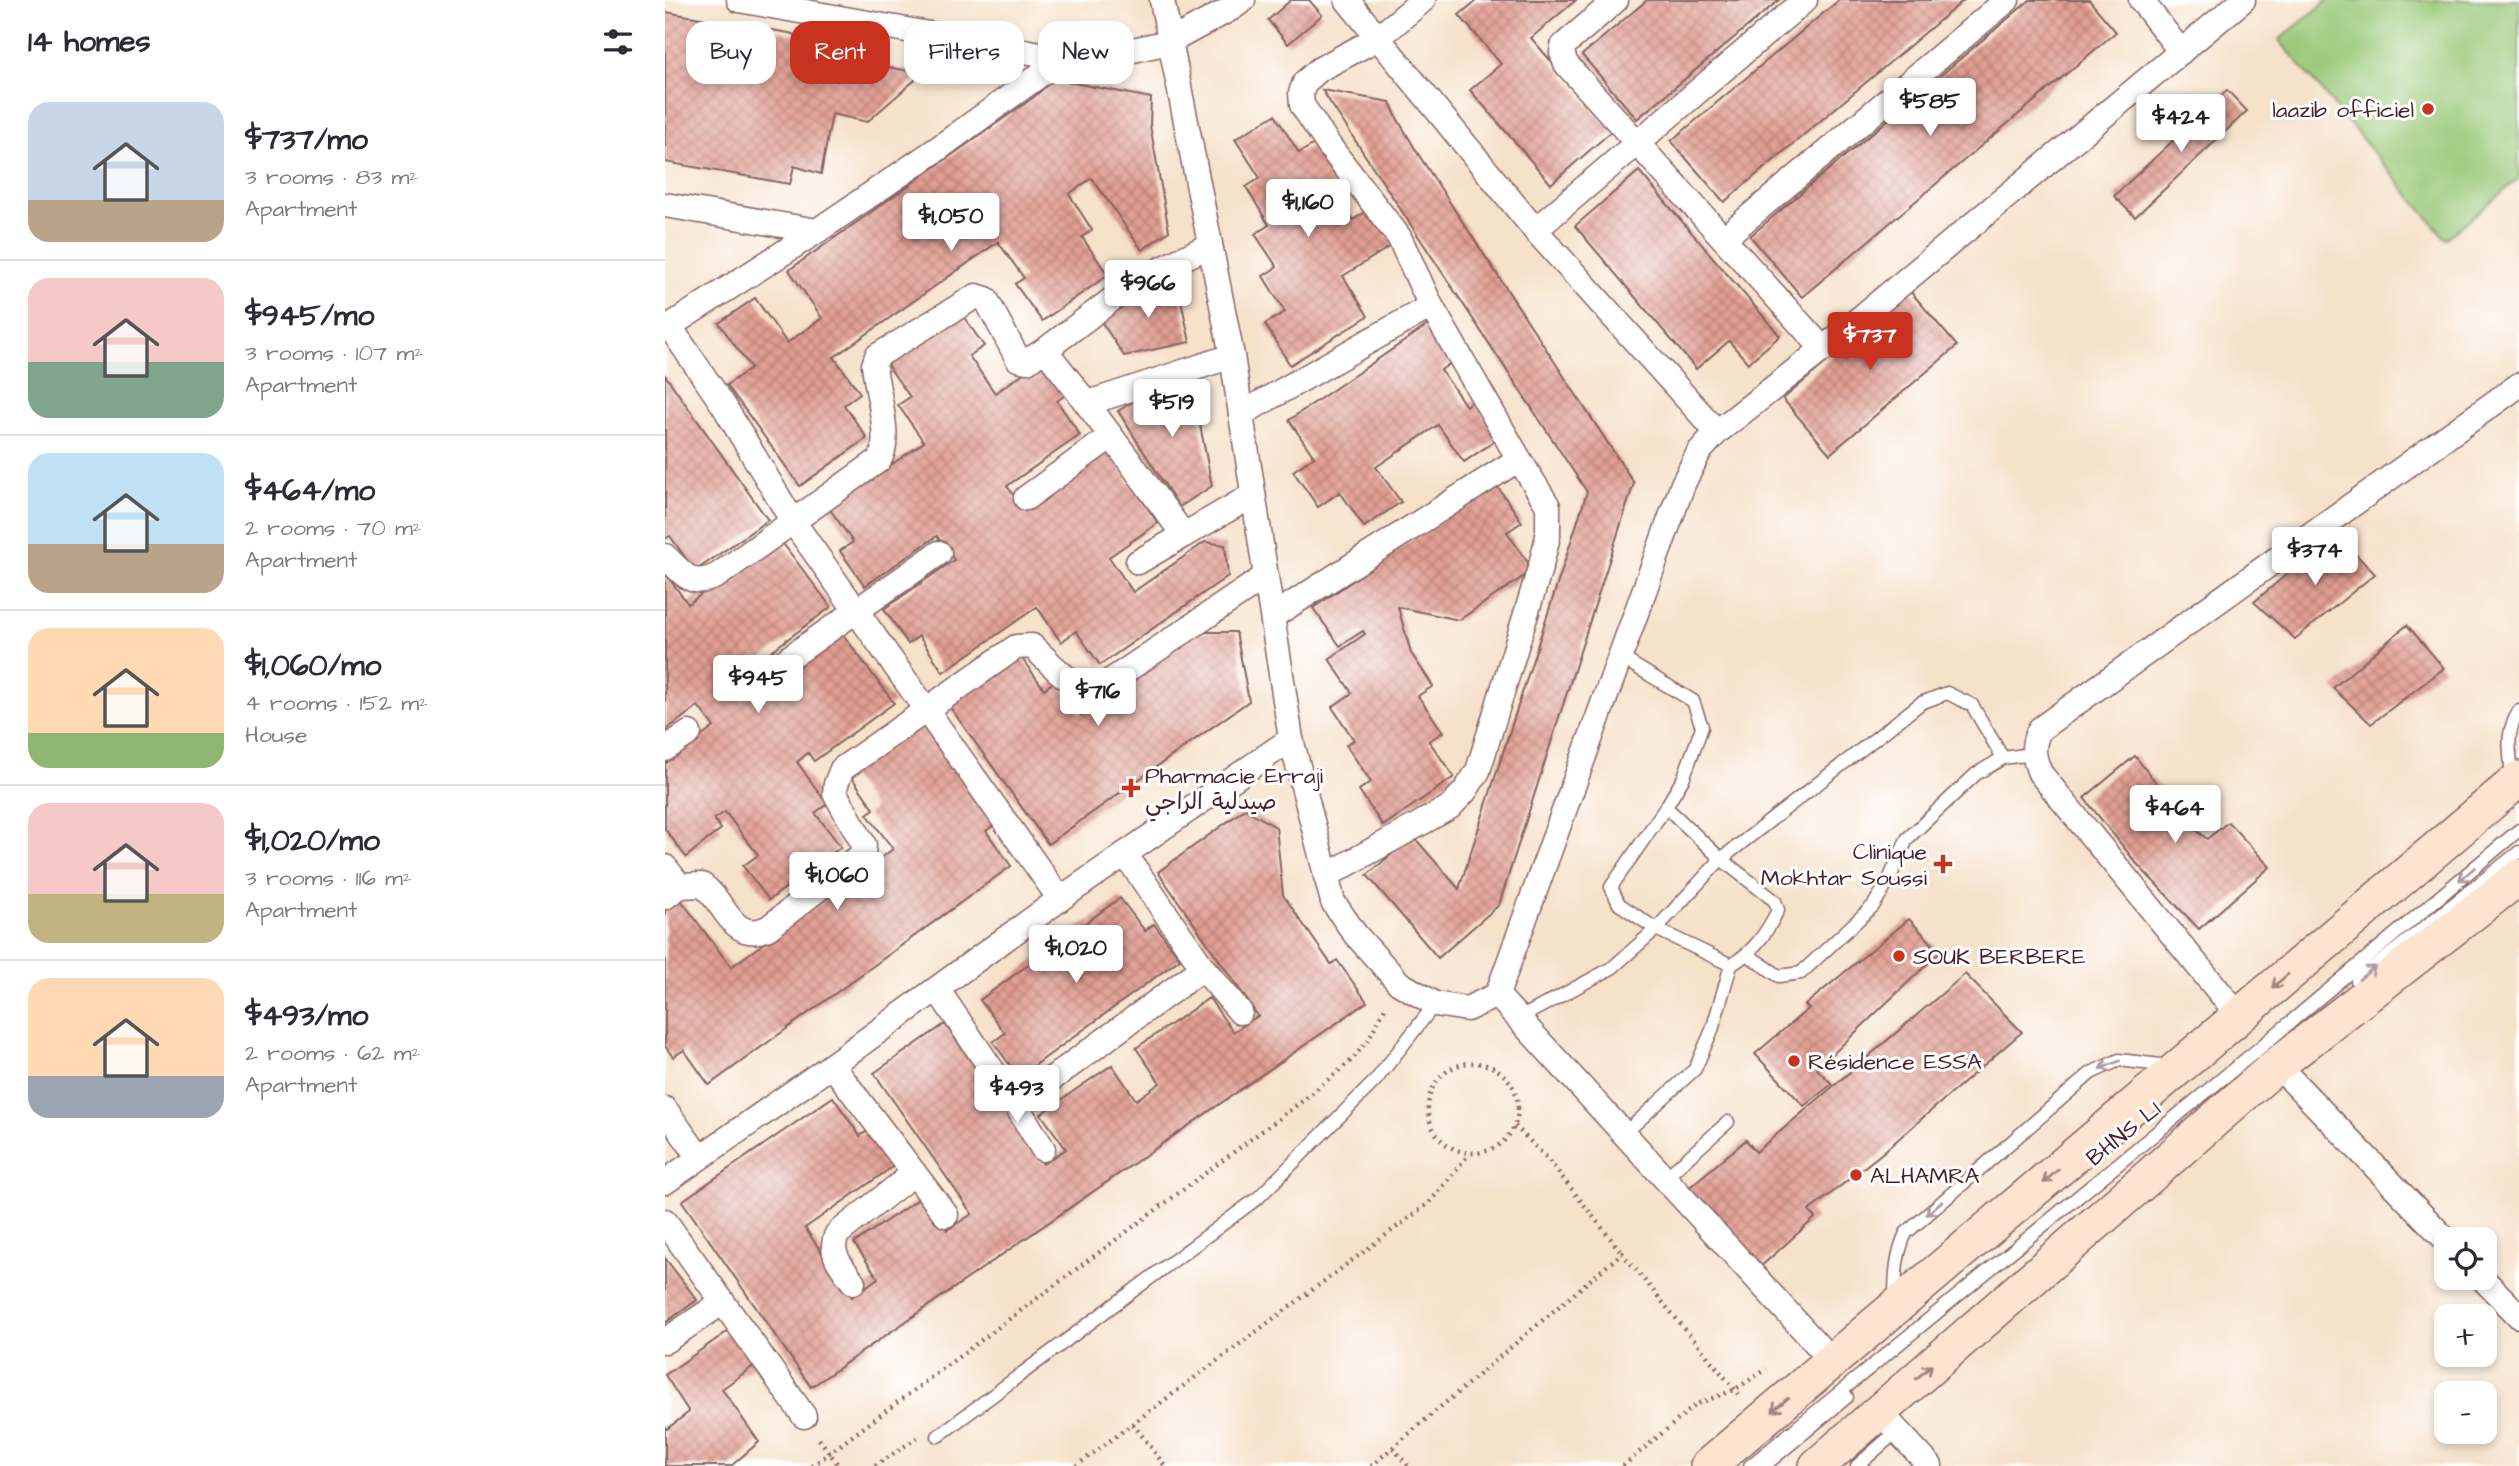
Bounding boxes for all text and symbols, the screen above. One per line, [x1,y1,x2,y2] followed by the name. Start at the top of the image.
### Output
[28,21,151,63] text: 14 homes
[686,21,776,84] chip: Buy
[790,21,890,84] chip: Rent
[904,21,1024,84] chip: Filters
[1038,21,1134,84] chip: New
[599,23,637,61] icon: filters
[1889,78,1971,138] pin: $585
[1900,85,1960,117] text: $585
[2140,94,2222,154] pin: $424
[2272,94,2414,126] place label: laazib officiel
[2152,101,2210,133] text: $424
[2420,101,2436,117] marker: laazib officiel
[245,119,368,161] text: $737/mo
[84,130,168,214] icon: home
[245,161,418,193] text: 3 rooms · 83 m²
[1251,180,1365,239] pin: $1,160
[1282,186,1334,218] text: $1,160
[245,193,357,225] text: Apartment
[894,194,1008,253] pin: $1,050
[918,200,984,232] text: $1,050
[1107,260,1189,320] pin: $966
[1121,267,1175,299] text: $966
[245,295,374,337] text: $945/mo
[84,306,168,390] icon: home
[1829,312,1911,372] pin: $737
[1844,319,1896,351] text: $737
[245,337,423,369] text: 3 rooms · 107 m²
[245,369,357,401] text: Apartment
[1131,380,1213,439] pin: $519
[1149,386,1195,418] text: $519
[245,470,375,512] text: $464/mo
[84,481,168,565] icon: home
[245,512,421,544] text: 2 rooms · 70 m²
[2274,528,2356,587] pin: $374
[2288,534,2342,566] text: $374
[245,544,357,576] text: Apartment
[245,645,381,687] text: $1,060/mo
[84,656,168,740] icon: home
[717,656,799,715] pin: $945
[729,662,787,694] text: $945
[1057,668,1139,728] pin: $716
[1076,675,1120,707] text: $716
[245,687,428,719] text: 4 rooms · 152 m²
[245,719,308,751] text: House
[1145,760,1324,822] place label: Pharmacie Erraji صيدلية الراجي
[1123,780,1139,796] marker: Pharmacie Erraji صيدلية الراجي
[2134,786,2216,845] pin: $464
[2146,792,2204,824] text: $464
[245,820,380,862] text: $1,020/mo
[84,831,168,915] icon: home
[1761,836,1928,894] place label: Clinique Mokhtar Soussi
[780,852,894,912] pin: $1,060
[1933,854,1953,874] marker: Clinique Mokhtar Soussi
[805,859,869,891] text: $1,060
[245,862,412,894] text: 3 rooms · 116 m²
[2458,866,2476,881] one-way arrow
[245,894,357,926] text: Apartment
[1019,926,1133,985] pin: $1,020
[1045,932,1107,964] text: $1,020
[1913,941,2086,973] place label: SOUK BERBERE
[1891,948,1907,964] marker: SOUK BERBERE
[2357,966,2375,981] one-way arrow
[2272,973,2290,989] one-way arrow
[245,995,368,1037] text: $493/mo
[84,1006,168,1090] icon: home
[245,1037,420,1069] text: 2 rooms · 62 m²
[1808,1046,1982,1078] place label: Résidence ESSA
[1786,1053,1802,1069] marker: Résidence ESSA
[2100,1059,2121,1072] one-way arrow
[976,1066,1058,1125] pin: $493
[245,1069,357,1101] text: Apartment
[990,1072,1044,1104] text: $493
[2080,1094,2168,1174] street label: BHNS L1
[1870,1160,1980,1192] place label: ALHAMRA
[1848,1167,1864,1183] marker: ALHAMRA
[2042,1168,2060,1184] one-way arrow
[1926,1200,1944,1216] one-way arrow
[2434,1227,2497,1444] map controls
[2434,1227,2497,1290] button: locate
[2434,1304,2497,1367] button: +
[1914,1364,1932,1380] one-way arrow
[2434,1381,2497,1444] button: −
[1771,1397,1789,1413] one-way arrow

